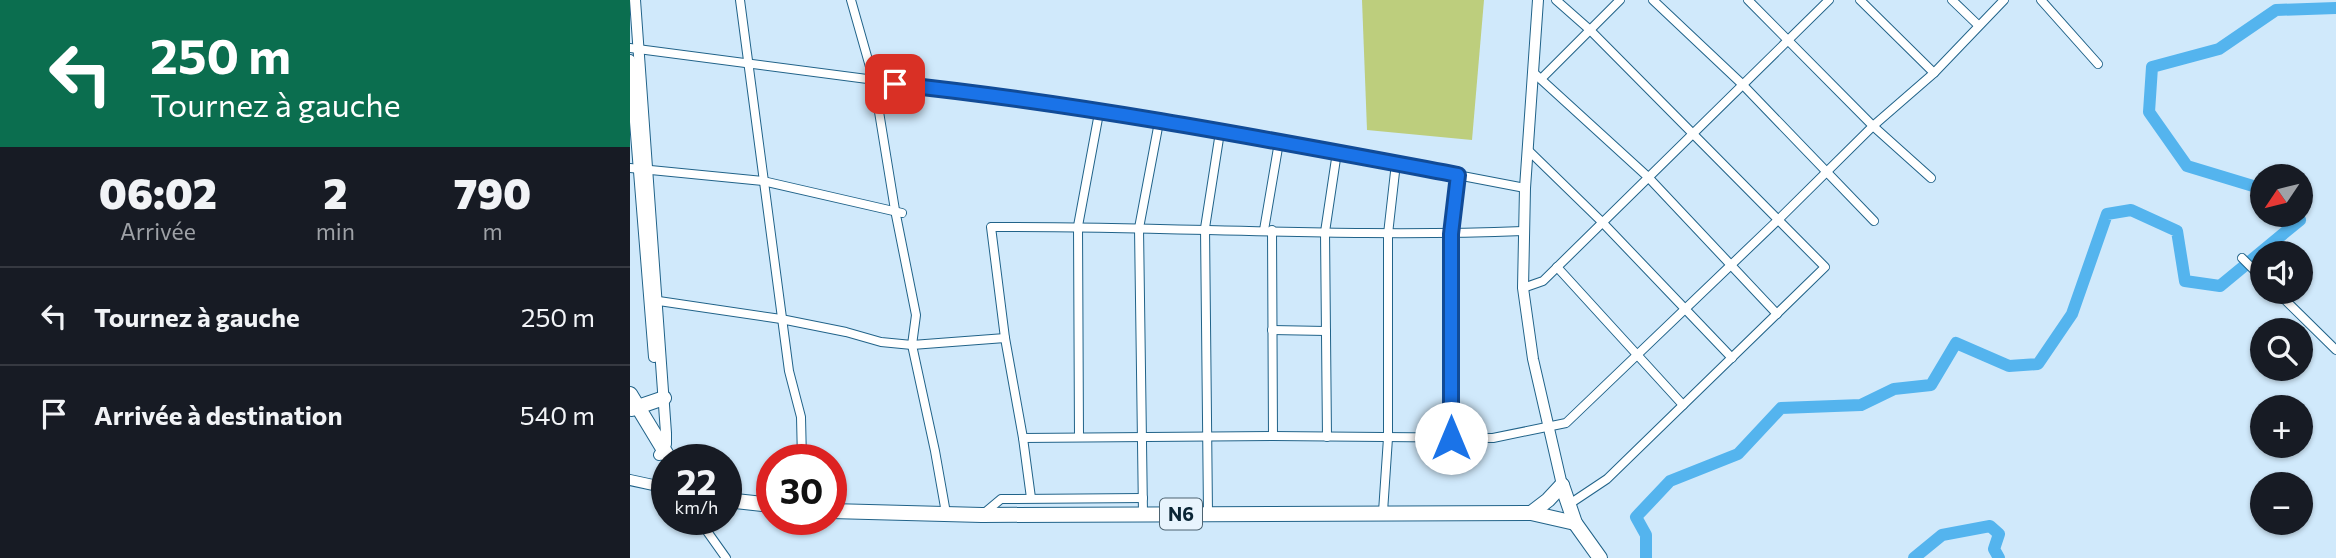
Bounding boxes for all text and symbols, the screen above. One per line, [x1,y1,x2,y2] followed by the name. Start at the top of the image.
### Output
[150,24,291,84] text: 250 m
[35,28,126,119] icon: left
[865,54,925,114] pin
[876,65,914,103] icon: arrive
[150,84,401,124] text: Tournez à gauche
[2250,164,2314,228] north arrow
[2250,164,2313,535] map controls
[99,166,217,218] text: 06:02
[323,166,347,218] text: 2
[454,166,531,218] text: 790
[120,217,196,245] text: Arrivée
[316,217,355,245] text: min
[482,217,502,245] text: m
[2250,241,2313,304] button: sound
[35,297,73,335] icon: left
[94,301,300,332] text: Tournez à gauche
[521,301,595,332] text: 250 m
[2250,318,2313,381] button: search
[35,395,73,433] icon: arrive
[2250,395,2313,458] button: +
[94,399,342,430] text: Arrivée à destination
[520,399,595,430] text: 540 m
[1414,401,1488,475] position arrow
[756,444,847,535] speed limit sign: 30
[677,459,716,502] text: 22
[2250,472,2313,535] button: −
[675,496,718,518] text: km/h
[1160,499,1202,530] road number: N6

